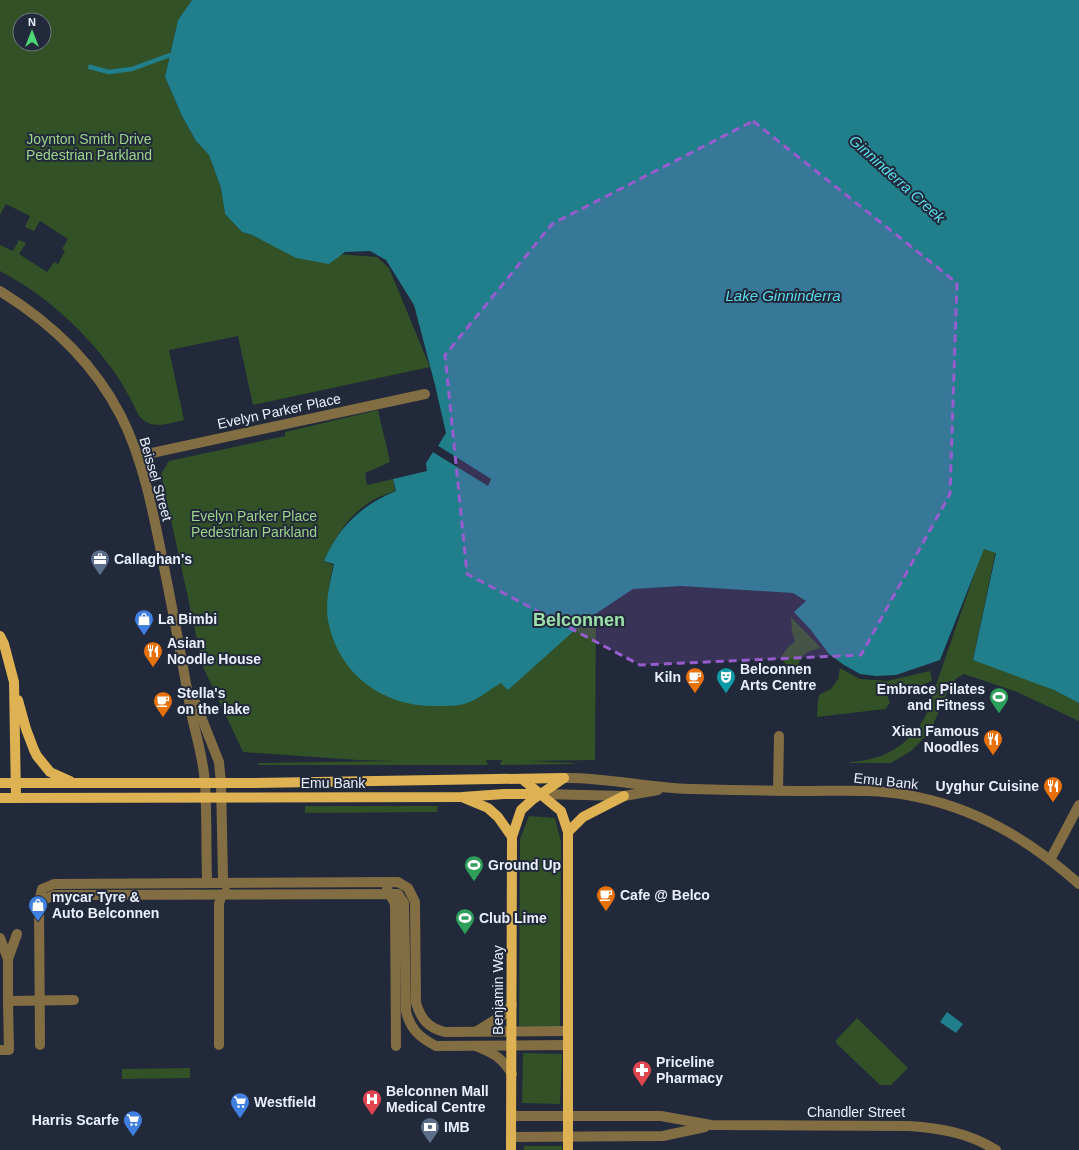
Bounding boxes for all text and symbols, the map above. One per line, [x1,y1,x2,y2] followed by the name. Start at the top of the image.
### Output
[12,12,52,52] north arrow
[28,16,36,28] text: N
[26,131,152,163] park label: Joynton Smith Drive Pedestrian Parkland
[846,131,950,227] water label: Ginninderra Creek
[725,287,841,304] water label: Lake Ginninderra
[216,390,343,432] street label: Evelyn Parker Place
[136,435,176,523] street label: Beissel Street
[191,508,317,540] park label: Evelyn Parker Place Pedestrian Parkland
[89,548,111,576] office icon: Callaghan's
[114,551,192,567] place label: Callaghan's
[133,608,155,636] shop icon: La Bimbi
[533,610,625,630] district label: Belconnen
[158,611,217,627] place label: La Bimbi
[167,635,261,667] place label: Asian Noodle House
[142,640,164,668] restaurant icon: Asian Noodle House
[740,661,816,693] place label: Belconnen Arts Centre
[684,666,706,694] cafe icon: Kiln
[715,666,737,694] theatre icon: Belconnen Arts Centre
[655,669,681,685] place label: Kiln
[877,681,985,713] place label: Embrace Pilates and Fitness
[177,685,250,717] place label: Stella's on the lake
[988,686,1010,714] sports icon: Embrace Pilates and Fitness
[152,690,174,718] cafe icon: Stella's on the lake
[892,723,979,755] place label: Xian Famous Noodles
[982,728,1004,756] restaurant icon: Xian Famous Noodles
[853,770,920,792] street label: Emu Bank
[301,775,366,791] street label: Emu Bank
[1042,775,1064,803] restaurant icon: Uyghur Cuisine
[936,778,1039,794] place label: Uyghur Cuisine
[463,854,485,882] sports icon: Ground Up
[488,857,561,873] place label: Ground Up
[595,884,617,912] cafe icon: Cafe @ Belco
[620,887,710,903] place label: Cafe @ Belco
[52,889,159,921] place label: mycar Tyre & Auto Belconnen
[27,894,49,922] shop icon: mycar Tyre & Auto Belconnen
[454,907,476,935] sports icon: Club Lime
[479,910,547,926] place label: Club Lime
[490,945,506,1035] street label: Benjamin Way
[656,1054,723,1086] place label: Priceline Pharmacy
[631,1059,653,1087] pharmacy icon: Priceline Pharmacy
[386,1083,489,1115] place label: Belconnen Mall Medical Centre
[361,1088,383,1116] hospital icon: Belconnen Mall Medical Centre
[229,1091,251,1119] supermarket icon: Westfield
[254,1094,316,1110] place label: Westfield
[807,1104,905,1120] street label: Chandler Street
[122,1109,144,1137] supermarket icon: Harris Scarfe
[32,1112,119,1128] place label: Harris Scarfe
[419,1116,441,1144] bank icon: IMB
[444,1119,470,1135] place label: IMB

